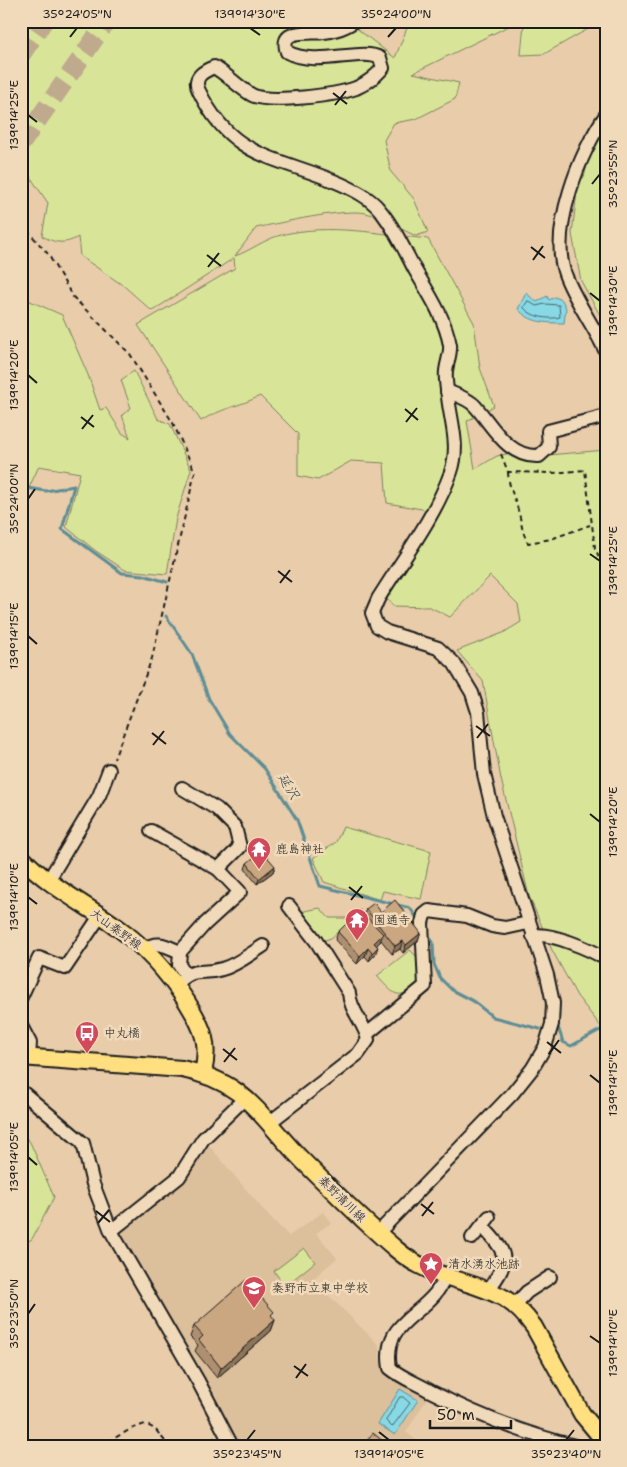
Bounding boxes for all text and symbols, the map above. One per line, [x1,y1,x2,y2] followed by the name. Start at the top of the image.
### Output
[42,6,112,22] text: 35°24'05"N
[214,6,286,22] text: 139°14'30"E
[361,6,431,22] text: 35°24'00"N
[6,80,22,150] text: 139°14'25"E
[605,140,621,208] text: 35°23'55"N
[605,265,621,337] text: 139°14'30"E
[6,339,22,411] text: 139°14'20"E
[6,464,22,534] text: 35°24'00"N
[605,526,621,596] text: 139°14'25"E
[6,603,22,669] text: 139°14'15"E
[274,769,305,803] water label: 延沢
[605,786,621,858] text: 139°14'20"E
[246,836,272,870] temple icon: 鹿島神社
[276,841,324,857] place label: 鹿島神社
[6,863,22,931] text: 139°14'10"E
[87,905,145,953] street label: 大山秦野線
[344,907,370,941] temple icon: 園通寺
[374,912,410,928] place label: 園通寺
[74,1020,100,1054] bus stop icon: 中丸橋
[104,1025,140,1041] place label: 中丸橋
[605,1050,621,1116] text: 139°14'15"E
[6,1122,22,1192] text: 139°14'05"E
[315,1172,369,1226] street label: 秦野清川線
[418,1251,444,1285] place icon: 清水湧水池跡
[448,1256,520,1272] place label: 清水湧水池跡
[241,1275,267,1309] school or university icon: 秦野市立東中学校
[6,1279,22,1349] text: 35°23'50"N
[272,1280,368,1296] place label: 秦野市立東中学校
[605,1309,621,1377] text: 139°14'10"E
[430,1397,511,1429] scale bar
[437,1405,475,1425] text: 50 m
[212,1446,282,1462] text: 35°23'45"N
[354,1446,424,1462] text: 139°14'05"E
[531,1446,601,1462] text: 35°23'40"N

